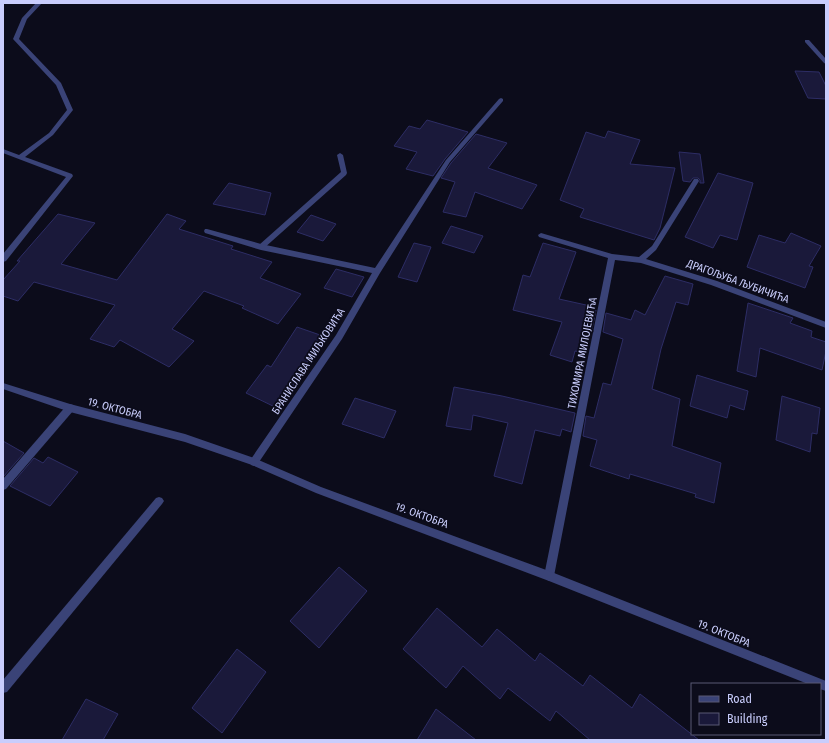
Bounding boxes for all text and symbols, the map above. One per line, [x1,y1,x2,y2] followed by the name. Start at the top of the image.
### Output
[684,257,791,306] street label: ДРАГОЉУБА ЉУБИЧИЋА
[565,296,600,410] street label: ТИХОМИРА МИЛОЈЕВИЋА
[269,306,348,417] street label: БРАНИСЛАВА МИЉКОВИЋА
[86,395,144,422] street label: 19. ОКТОБРА
[393,500,450,531] street label: 19. ОКТОБРА
[696,617,752,650] street label: 19. ОКТОБРА
[691,683,821,735] legend
[727,692,752,706] text: Road
[727,712,768,726] text: Building

